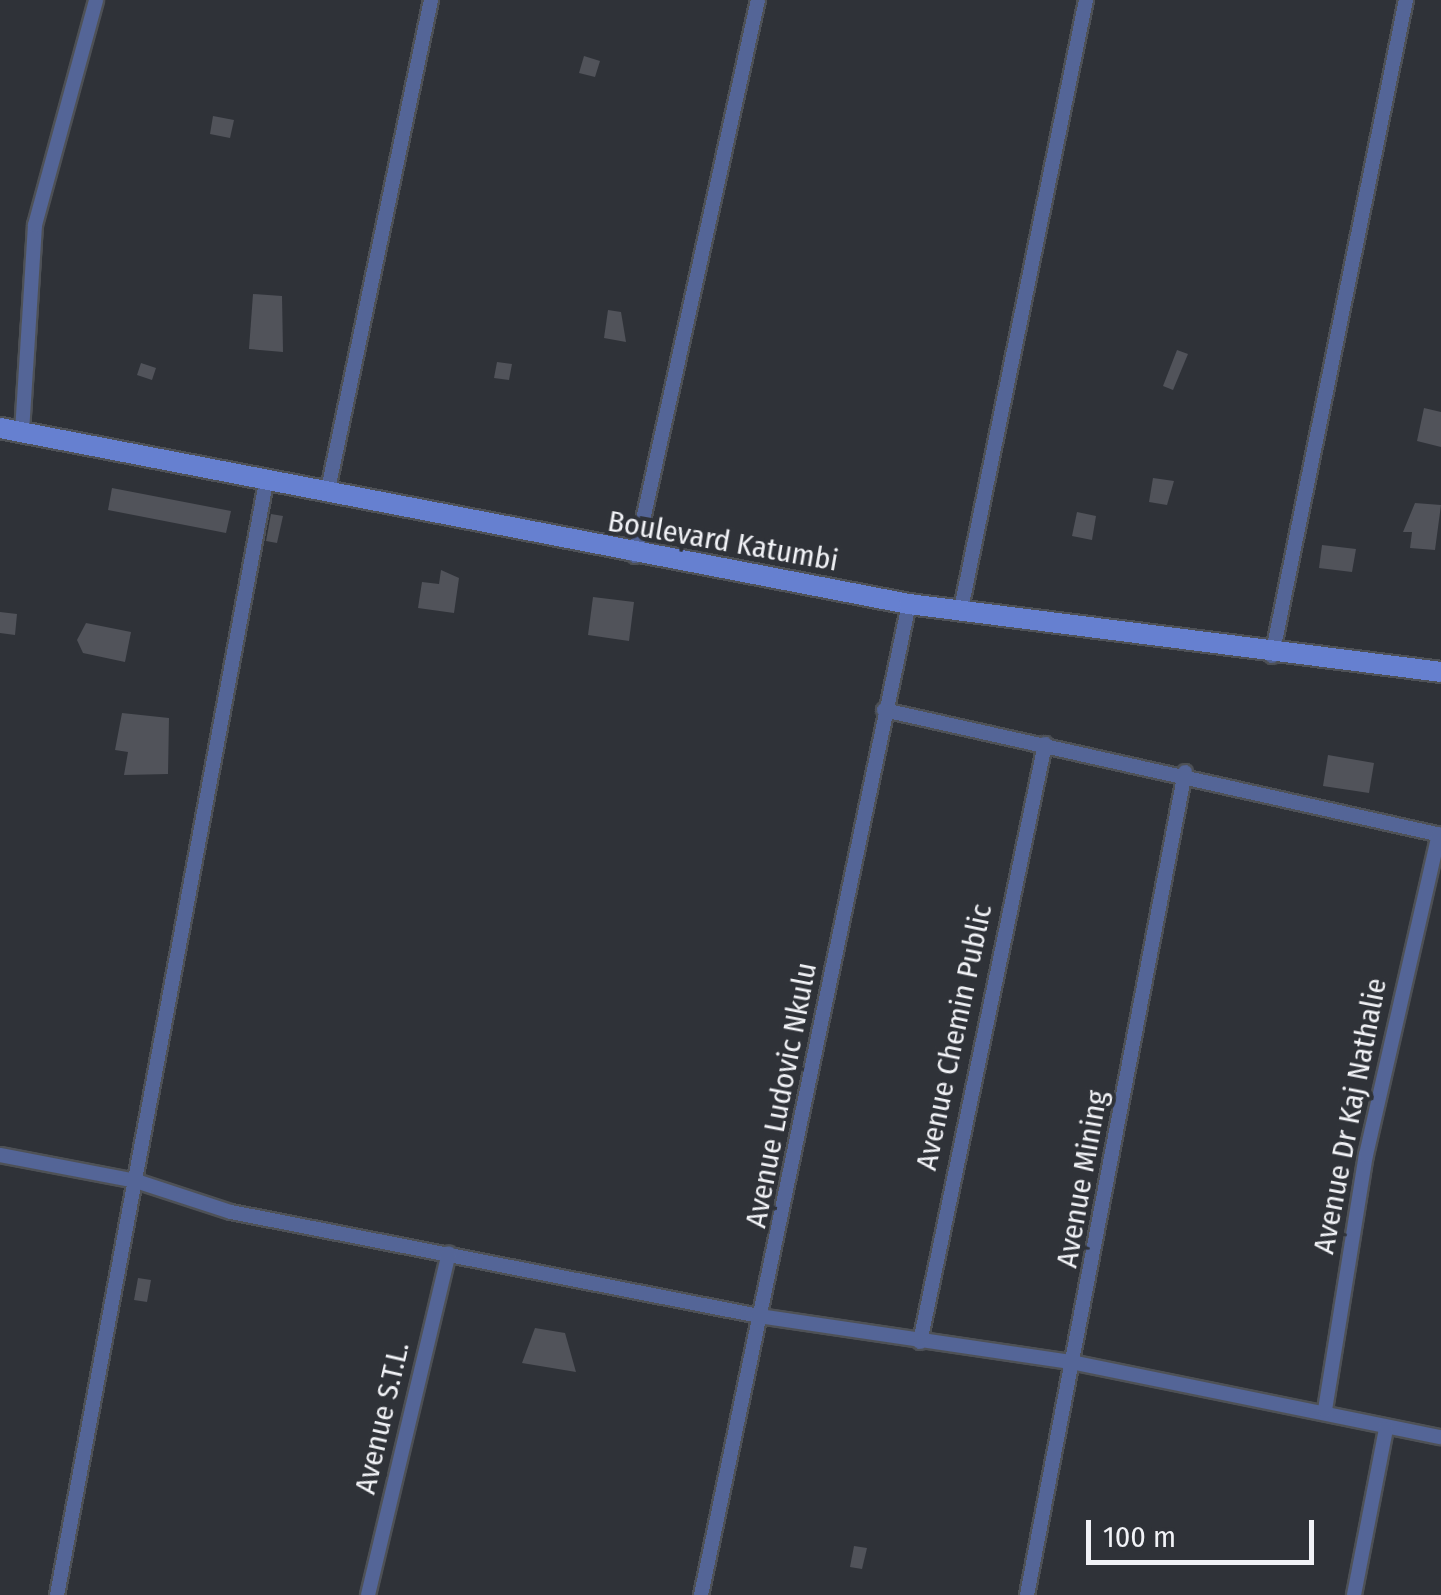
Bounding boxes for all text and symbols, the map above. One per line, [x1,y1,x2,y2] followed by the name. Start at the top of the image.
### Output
[605,503,841,579] street label: Boulevard Katumbi
[908,901,1000,1173] street label: Avenue Chemin Public
[738,959,824,1231] street label: Avenue Ludovic Nkulu
[1306,975,1394,1257] street label: Avenue Dr Kaj Nathalie
[1049,1088,1115,1270] street label: Avenue Mining
[347,1339,417,1497] street label: Avenue S.T.L.
[1091,1500,1318,1562] scale bar
[1103,1519,1176,1555] text: 100 m

